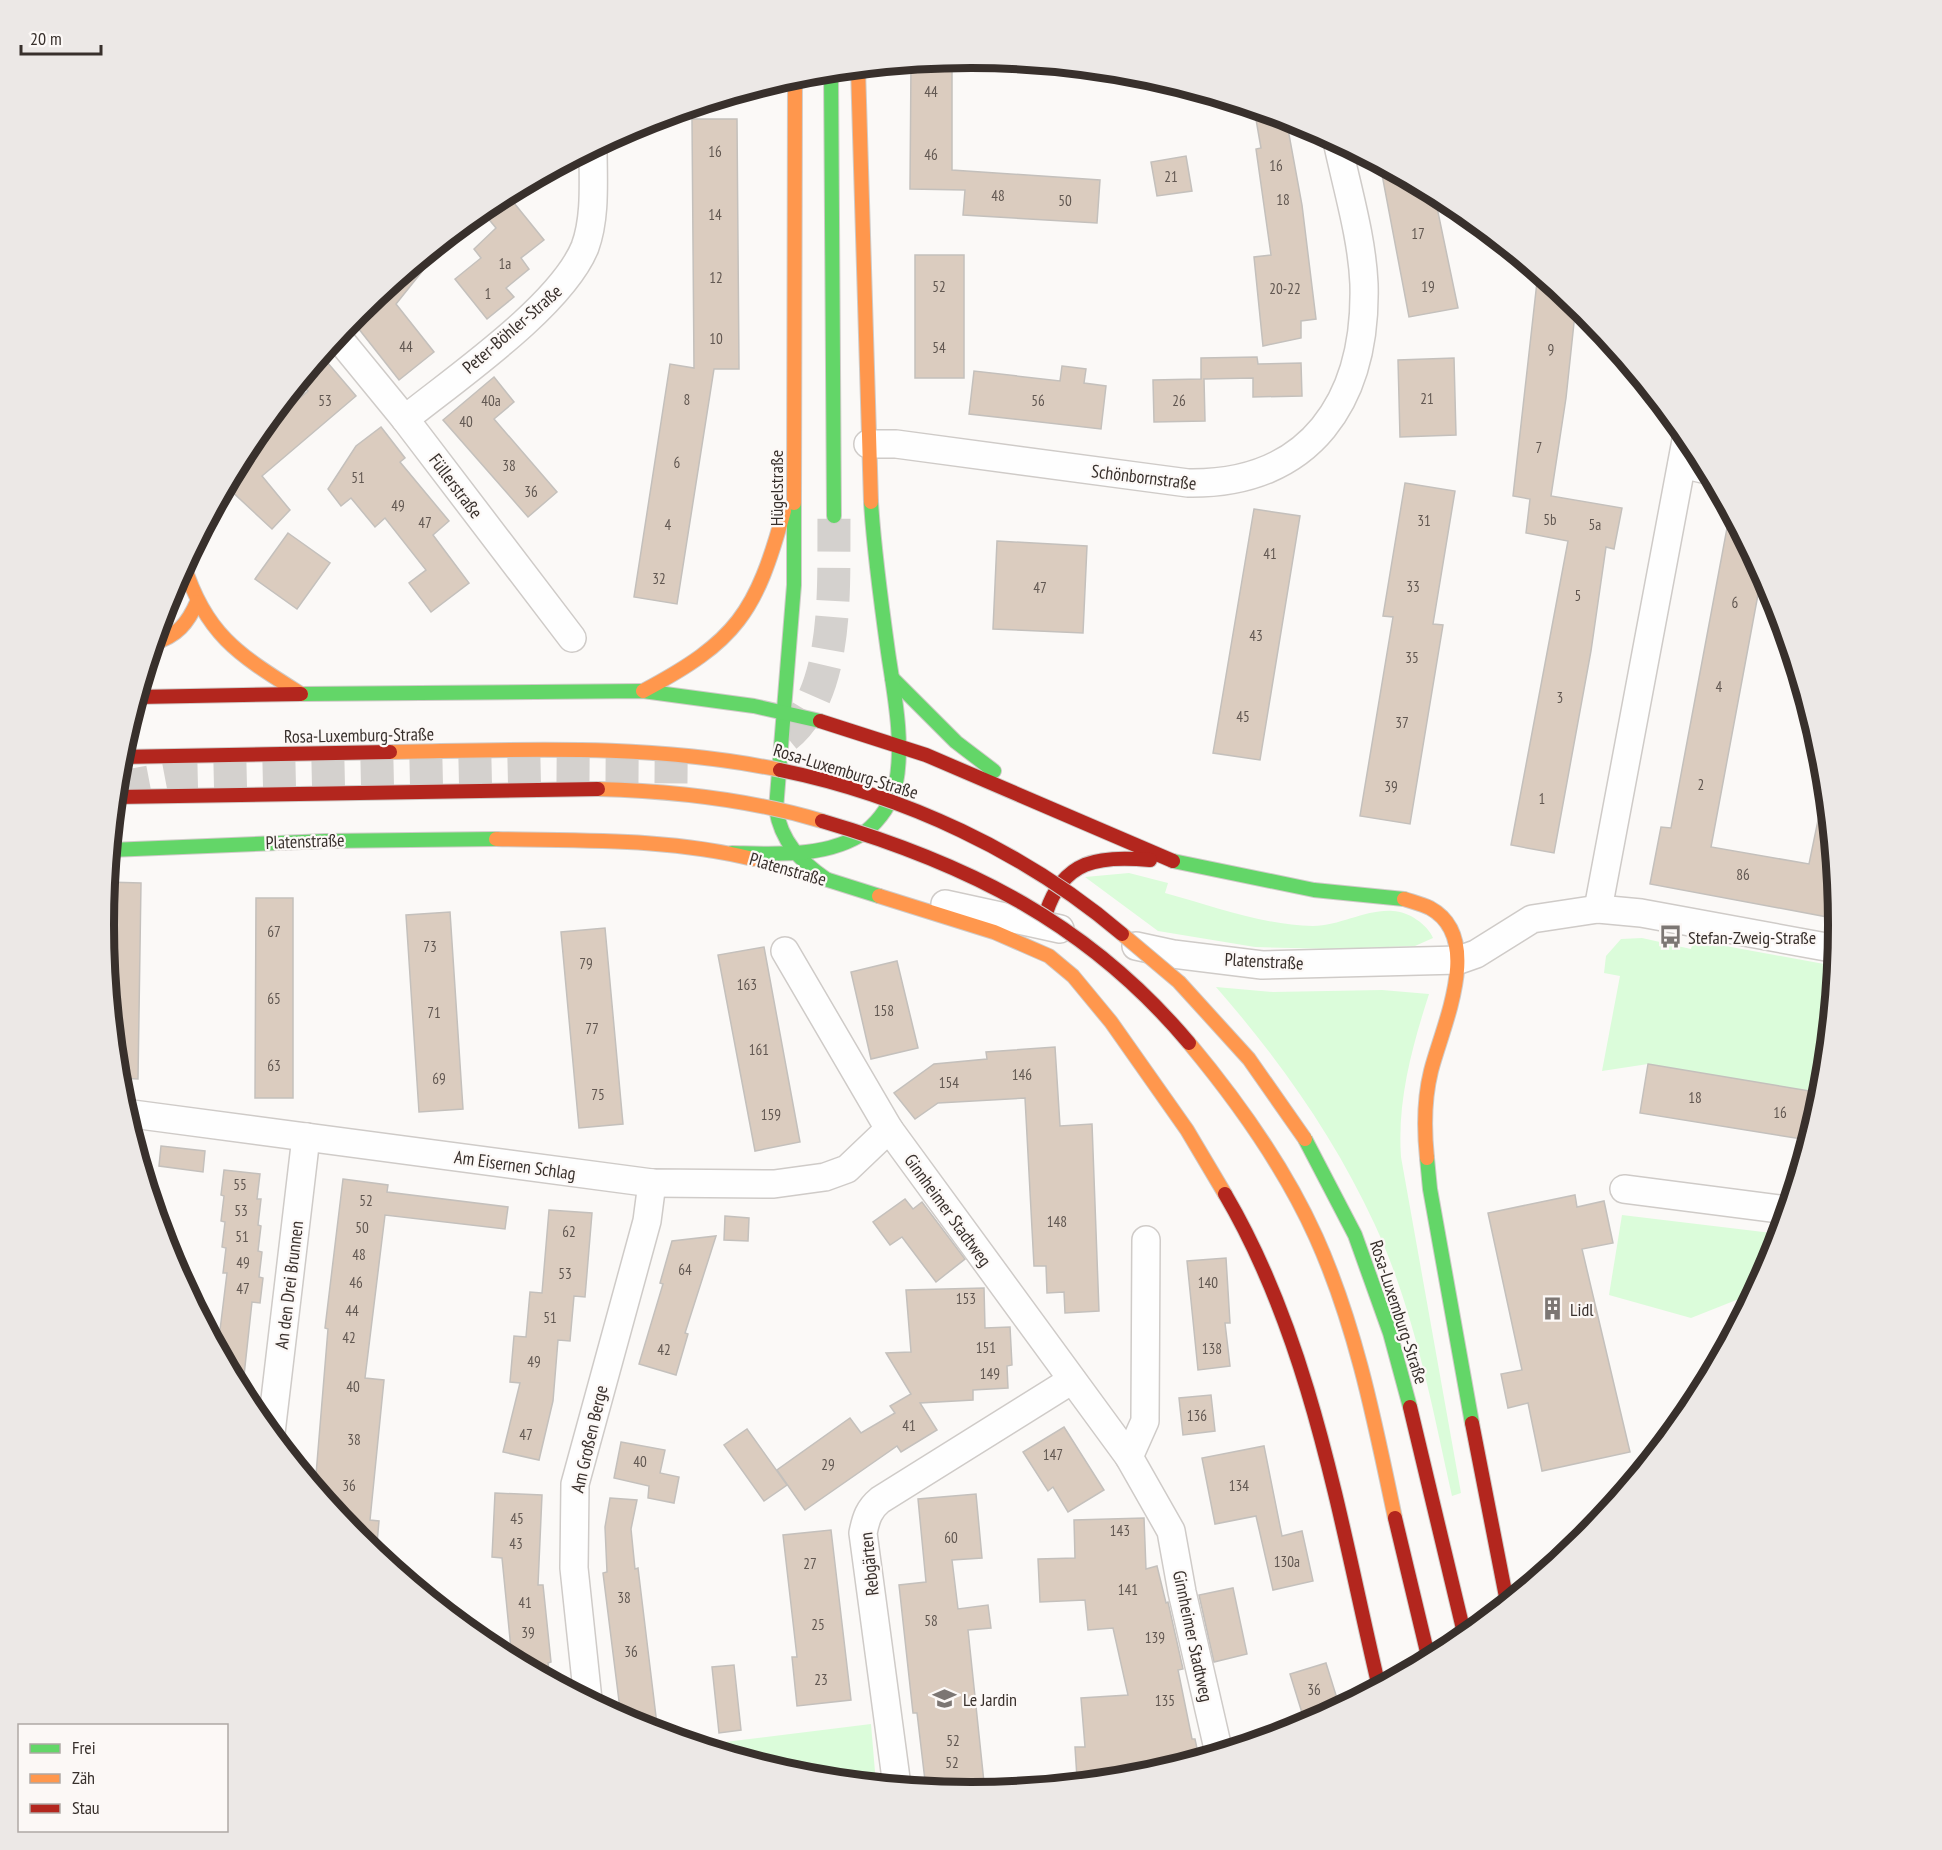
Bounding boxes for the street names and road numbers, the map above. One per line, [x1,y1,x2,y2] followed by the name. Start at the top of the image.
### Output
[458,280,566,378] street label: Peter-Böhler-Straße
[424,449,488,523] street label: Füllerstraße
[765,450,788,526] street label: Hügelstraße
[1090,459,1198,495] street label: Schönbornstraße
[284,722,434,748] street label: Rosa-Luxemburg-Straße
[771,738,921,804] street label: Rosa-Luxemburg-Straße
[265,828,345,854] street label: Platenstraße
[747,847,829,891] street label: Platenstraße
[1224,947,1304,975] street label: Platenstraße
[453,1145,577,1185] street label: Am Eisernen Schlag
[899,1149,997,1271] street label: Ginnheimer Stadtweg
[270,1220,308,1350] street label: An den Drei Brunnen
[1365,1237,1433,1387] street label: Rosa-Luxemburg-Straße
[565,1383,613,1495] street label: Am Großen Berge
[854,1531,884,1597] street label: Rebgärten
[1168,1568,1218,1704] street label: Ginnheimer Stadtweg

